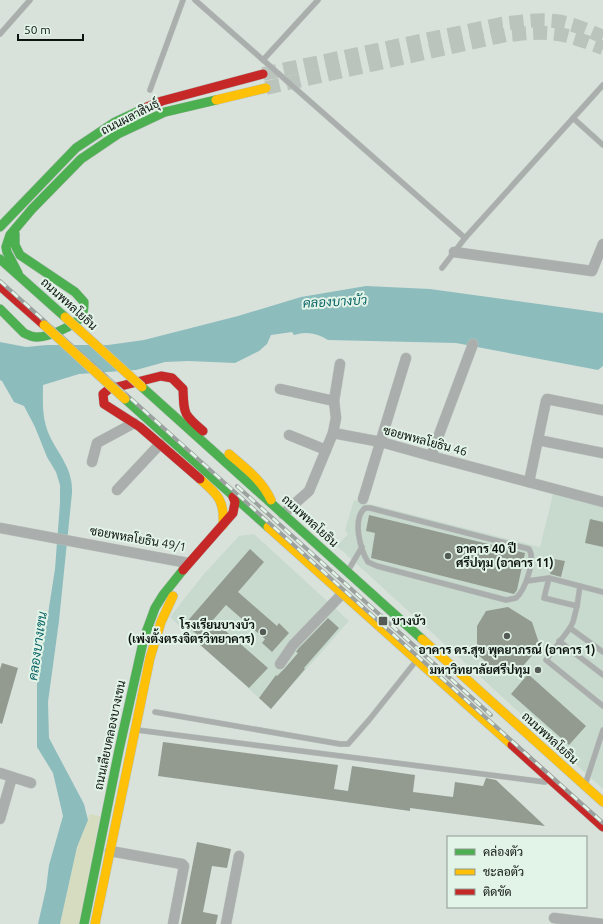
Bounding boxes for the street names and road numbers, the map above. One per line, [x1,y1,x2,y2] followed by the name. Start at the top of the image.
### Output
[98,95,163,139] street label: ถนนผลาสินธุ์
[39,274,101,332] street label: ถนนพหลโยธิน
[382,422,469,458] street label: ซอยพหลโยธิน 46
[280,491,342,549] street label: ถนนพหลโยธิน
[89,523,187,553] street label: ซอยพหลโยธิน 49/1
[91,678,128,791] street label: ถนนเลียบคลองบางเขน
[520,708,582,766] street label: ถนนพหลโยธิน

